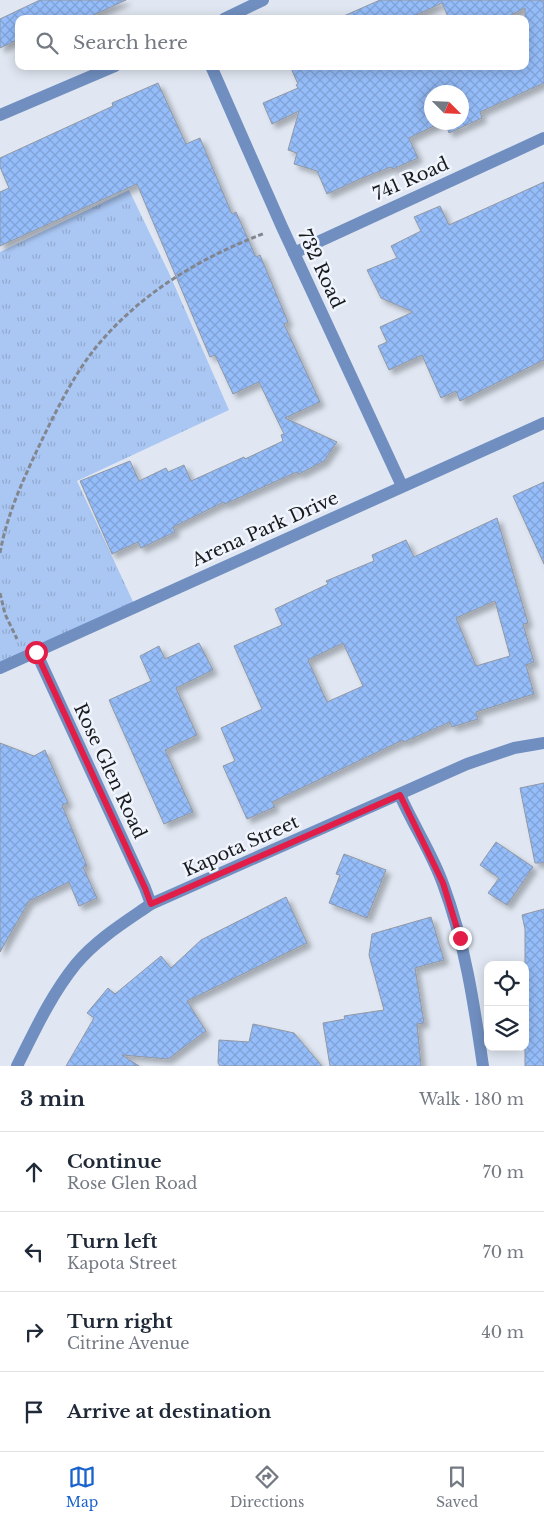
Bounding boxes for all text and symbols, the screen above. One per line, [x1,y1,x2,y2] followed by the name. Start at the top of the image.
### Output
[15,15,529,70] search box
[33,29,61,57] icon: search
[73,31,188,54] text: Search here
[424,85,469,130] north arrow
[370,153,452,205] street label: 741 Road
[293,226,349,312] street label: 732 Road
[187,487,342,572] street label: Arena Park Drive
[25,641,48,664] route start
[69,700,151,842] street label: Rose Glen Road
[180,811,302,881] street label: Kapota Street
[449,927,472,950] route end
[484,961,529,1051] map controls
[484,961,529,1006] button: locate
[484,1006,529,1051] button: layers
[20,1086,85,1112] text: 3 min
[419,1089,524,1109] text: Walk · 180 m
[67,1150,162,1173] text: Continue
[20,1158,48,1186] icon: ahead
[483,1162,524,1182] text: 70 m
[67,1173,197,1193] text: Rose Glen Road
[67,1230,158,1253] text: Turn left
[20,1238,48,1266] icon: left
[483,1242,524,1262] text: 70 m
[67,1253,177,1273] text: Kapota Street
[67,1310,173,1333] text: Turn right
[20,1318,48,1346] icon: right
[481,1322,524,1342] text: 40 m
[67,1333,190,1353] text: Citrine Avenue
[20,1398,48,1426] icon: arrive
[67,1400,271,1423] text: Arrive at destination
[66,1463,98,1511] tab: Map
[230,1463,304,1511] tab: Directions
[436,1463,478,1511] tab: Saved

